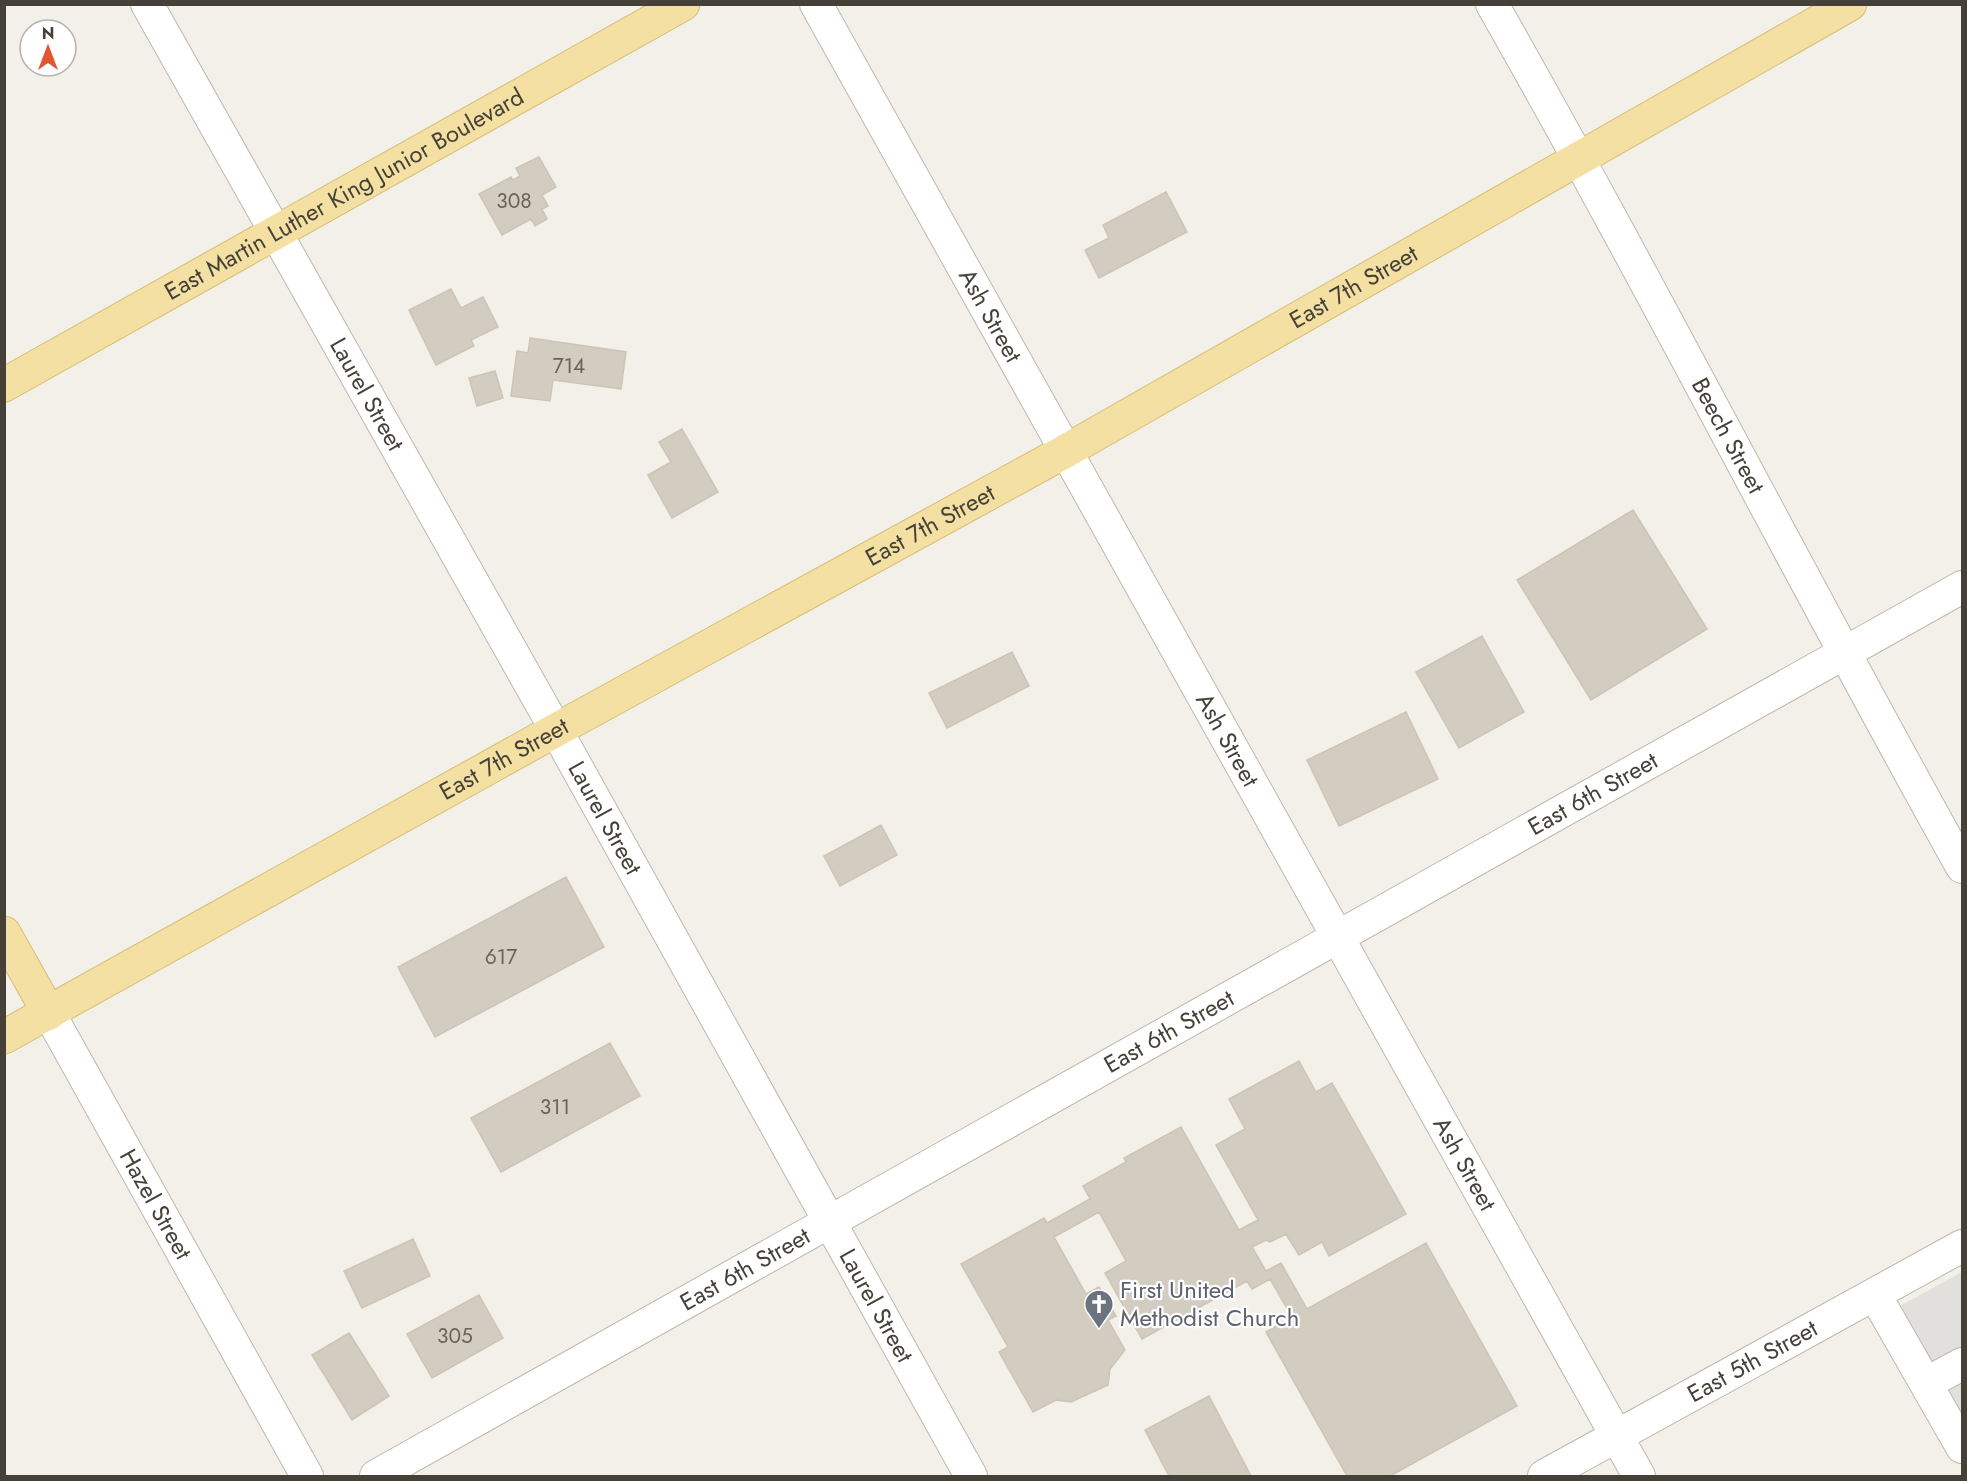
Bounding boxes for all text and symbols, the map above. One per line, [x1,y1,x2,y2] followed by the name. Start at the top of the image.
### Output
[18,18,78,78] north arrow
[42,22,54,45] text: N
[158,79,530,309] street label: East Martin Luther King Junior Boulevard
[496,186,532,216] house number: 308
[1283,236,1424,337] street label: East 7th Street
[950,262,1031,369] street label: Ash Street
[321,331,413,457] street label: Laurel Street
[553,351,585,381] house number: 714
[1683,371,1774,500] street label: Beech Street
[859,475,1001,575] street label: East 7th Street
[1188,686,1268,793] street label: Ash Street
[433,708,575,809] street label: East 7th Street
[1521,743,1664,844] street label: East 6th Street
[560,755,651,881] street label: Laurel Street
[485,942,517,972] house number: 617
[1097,980,1240,1082] street label: East 6th Street
[540,1092,570,1122] house number: 311
[1425,1110,1505,1217] street label: Ash Street
[111,1142,201,1266] street label: Hazel Street
[673,1218,816,1319] street label: East 6th Street
[831,1242,923,1369] street label: Laurel Street
[1120,1272,1299,1335] place label: First United Methodist Church
[1083,1288,1115,1330] church icon: First United Methodist Church
[1681,1311,1824,1411] street label: East 5th Street
[437,1321,473,1351] house number: 305

